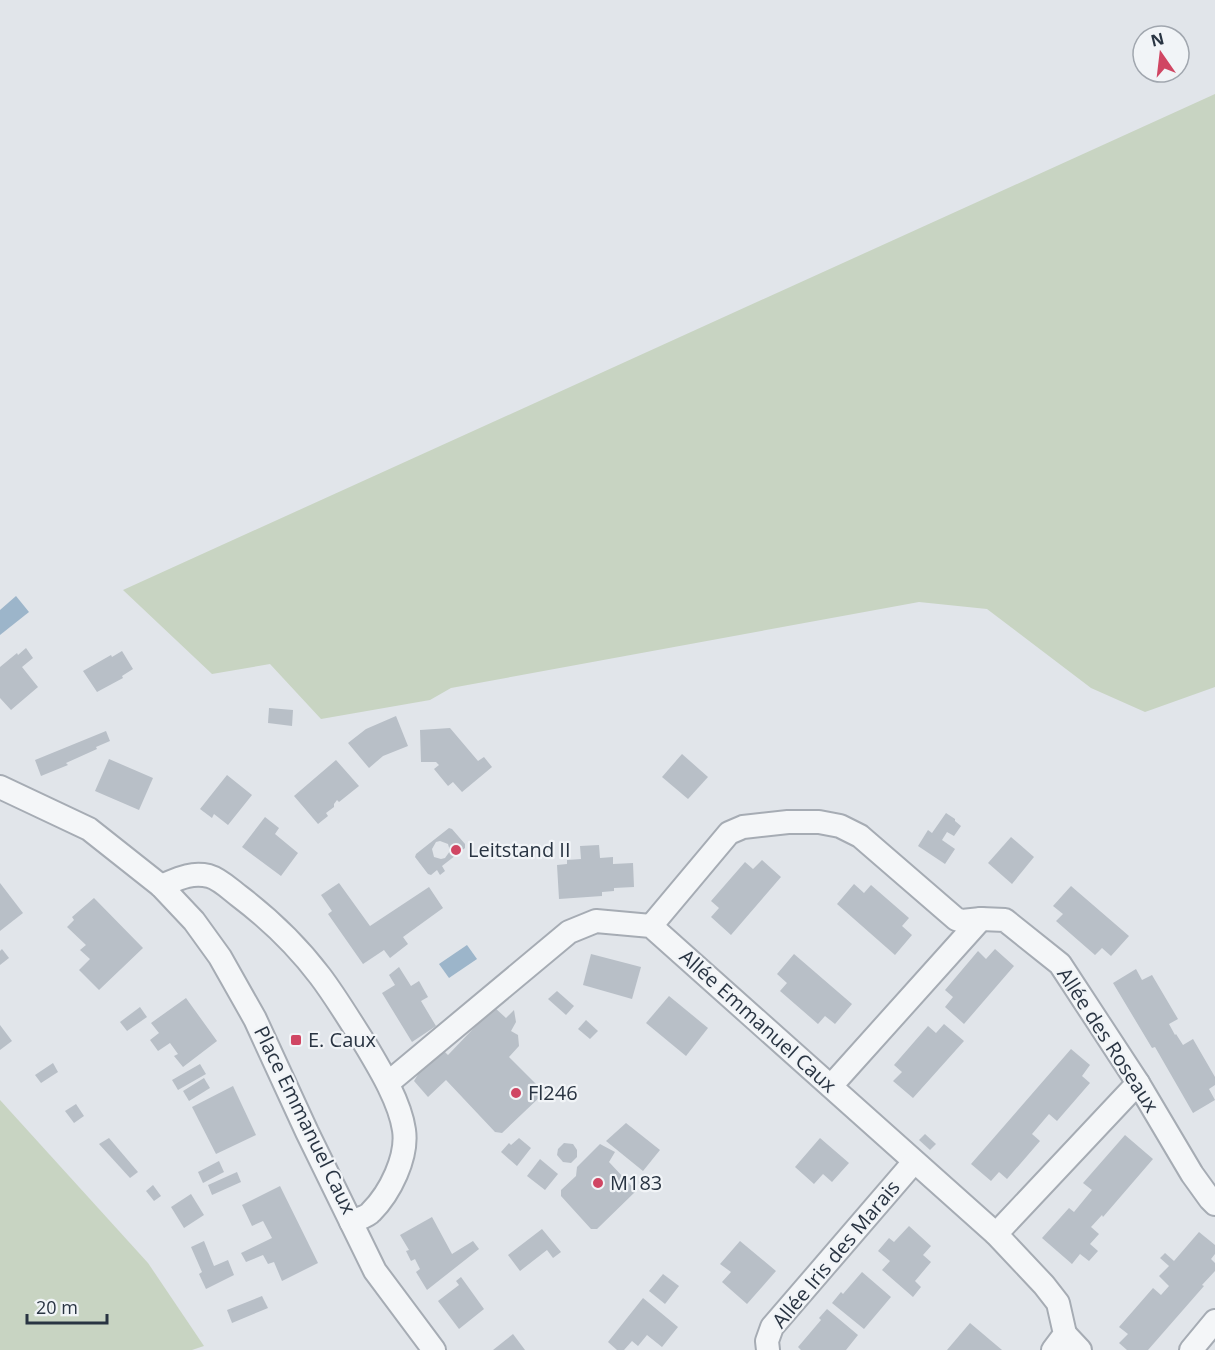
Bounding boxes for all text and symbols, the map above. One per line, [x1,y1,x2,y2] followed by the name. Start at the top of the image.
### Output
[1131,24,1191,84] north arrow
[1148,27,1166,52] text: N
[468,836,571,863] place label: Leitstand II
[449,843,463,857] marker: Leitstand II
[674,943,843,1099] street label: Allée Emmanuel Caux
[1051,962,1166,1118] street label: Allée des Roseaux
[248,1021,363,1219] street label: Place Emmanuel Caux
[308,1026,377,1053] place label: E. Caux
[289,1033,303,1047] marker: E. Caux
[528,1079,578,1106] place label: Fl246
[509,1086,523,1100] marker: Fl246
[610,1169,662,1196] place label: M183
[766,1174,905,1333] street label: Allée Iris des Marais
[591,1176,605,1190] marker: M183
[27,1287,106,1325] scale bar
[36,1295,78,1319] text: 20 m

